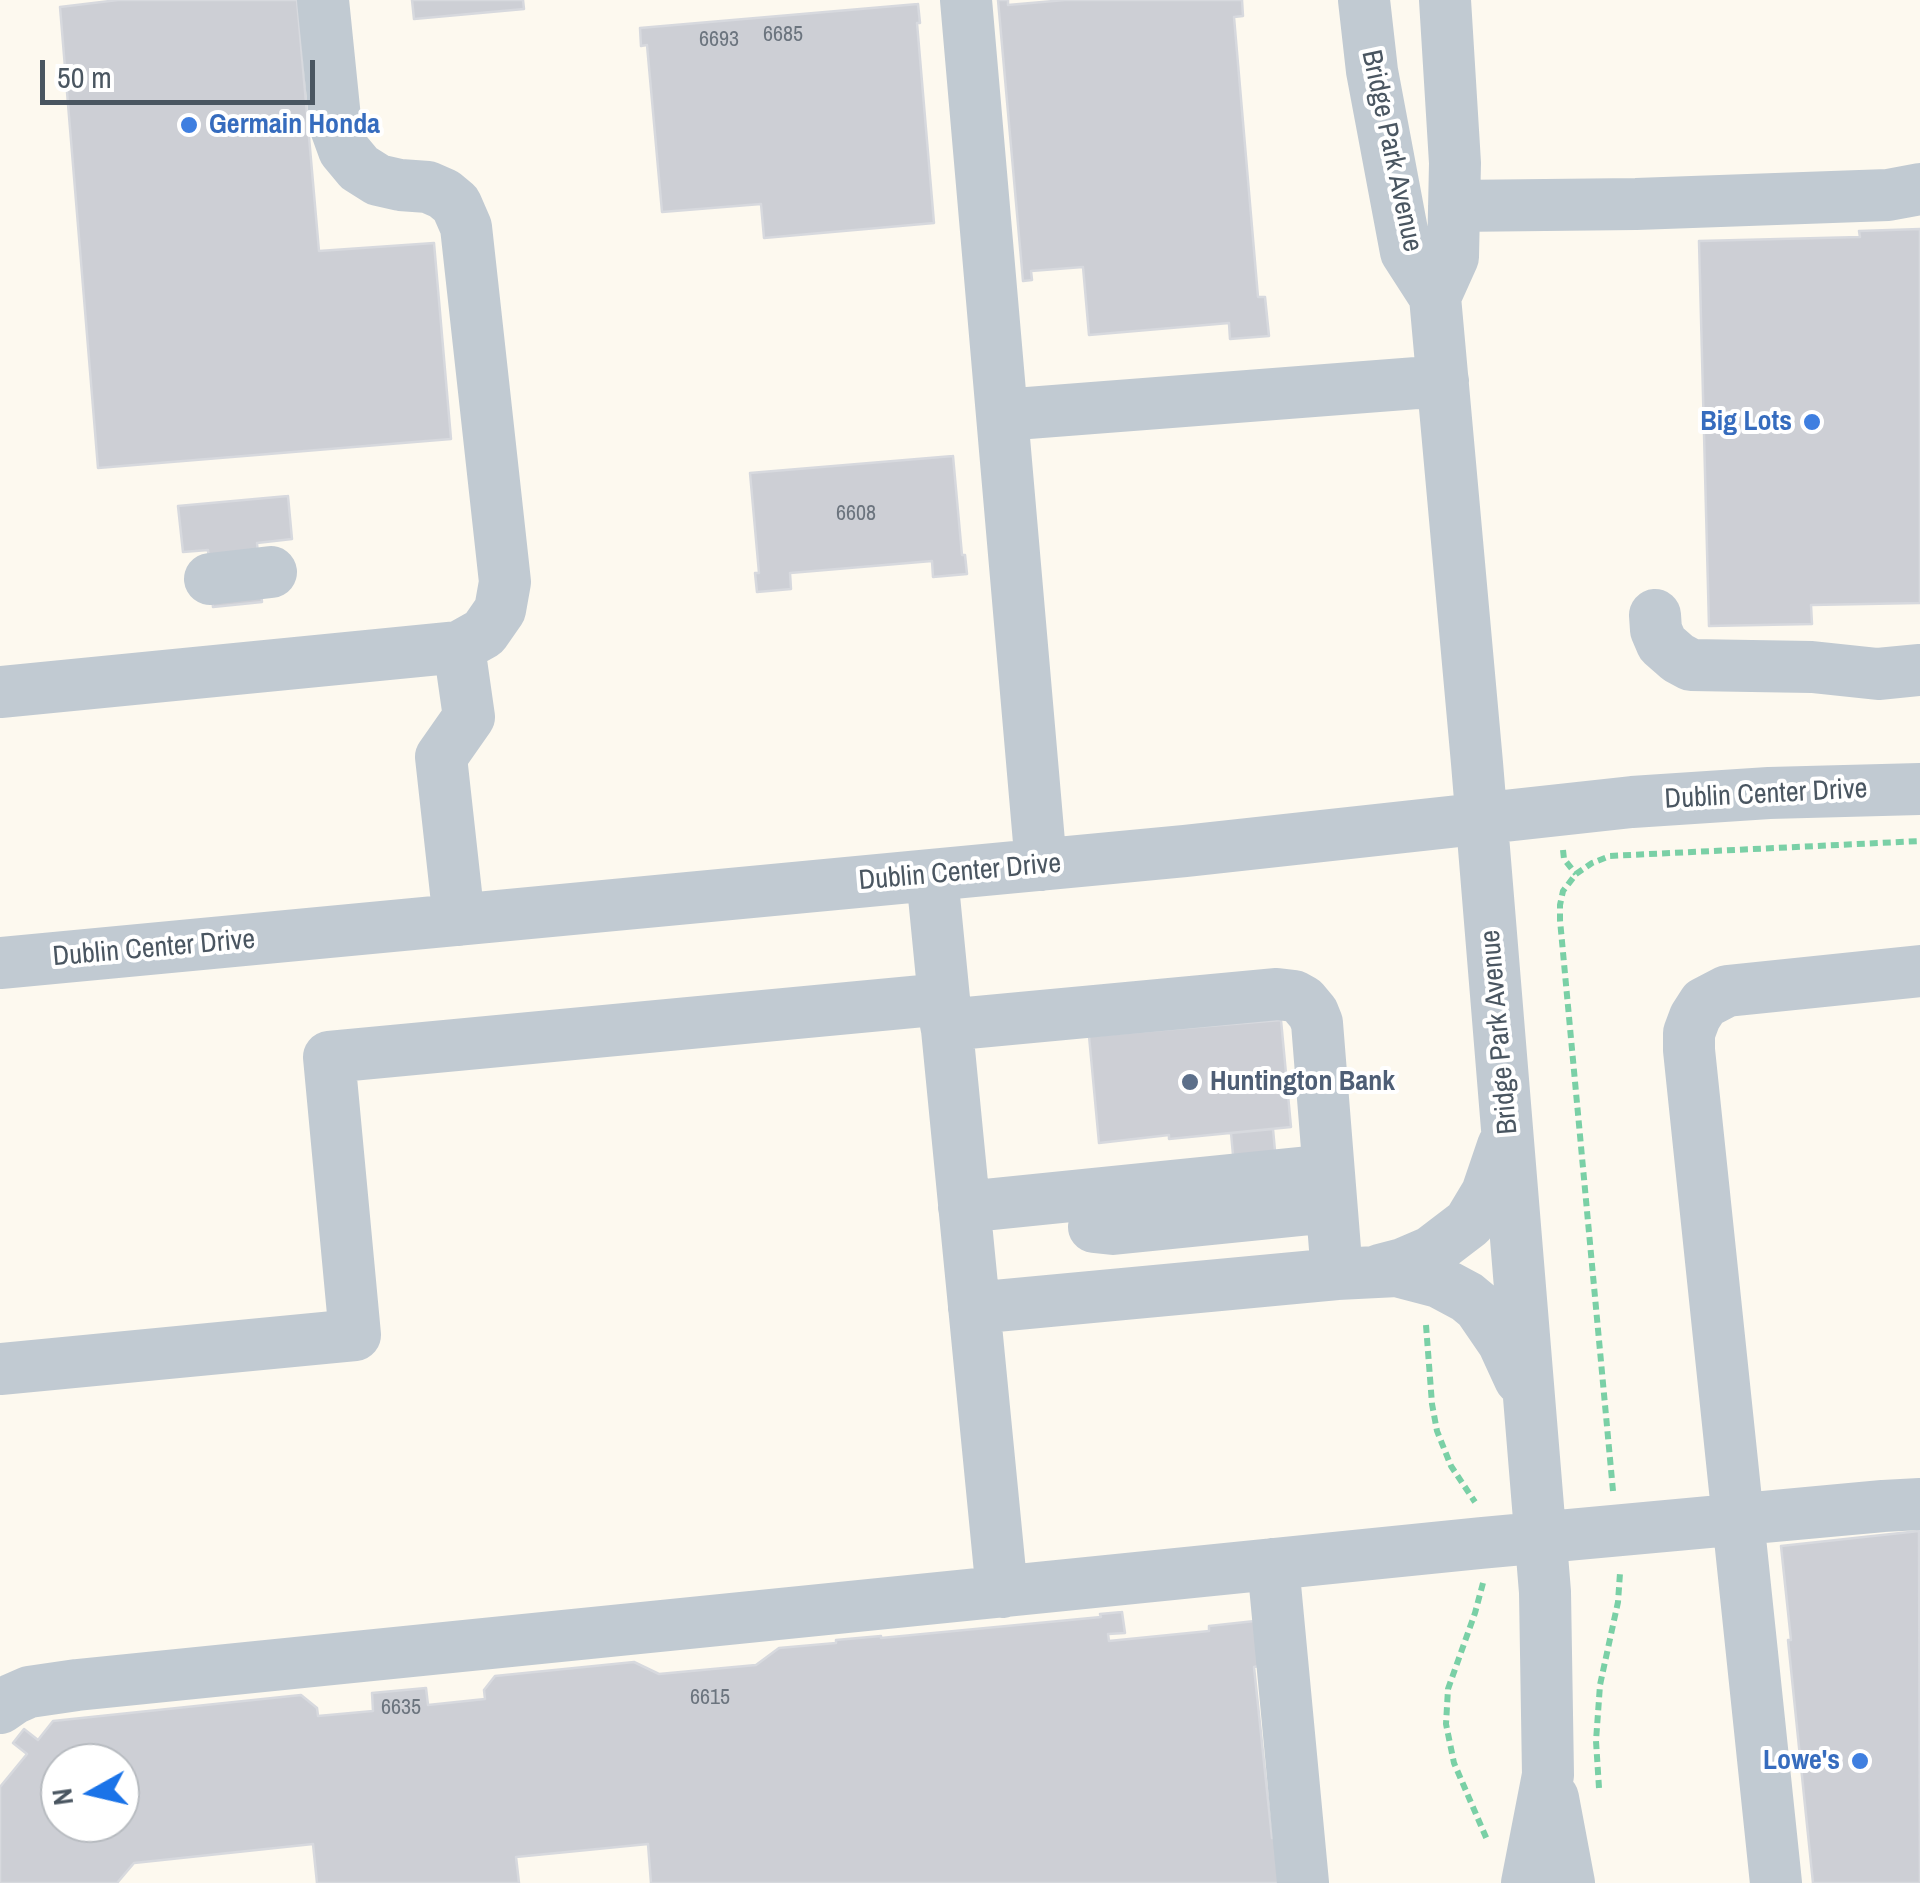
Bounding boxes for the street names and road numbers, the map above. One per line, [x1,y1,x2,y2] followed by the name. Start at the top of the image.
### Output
[1353,47,1429,255] street label: Bridge Park Avenue
[1664,773,1868,817] street label: Dublin Center Drive
[857,847,1063,899] street label: Dublin Center Drive
[51,923,257,975] street label: Dublin Center Drive
[1474,928,1526,1136] street label: Bridge Park Avenue

